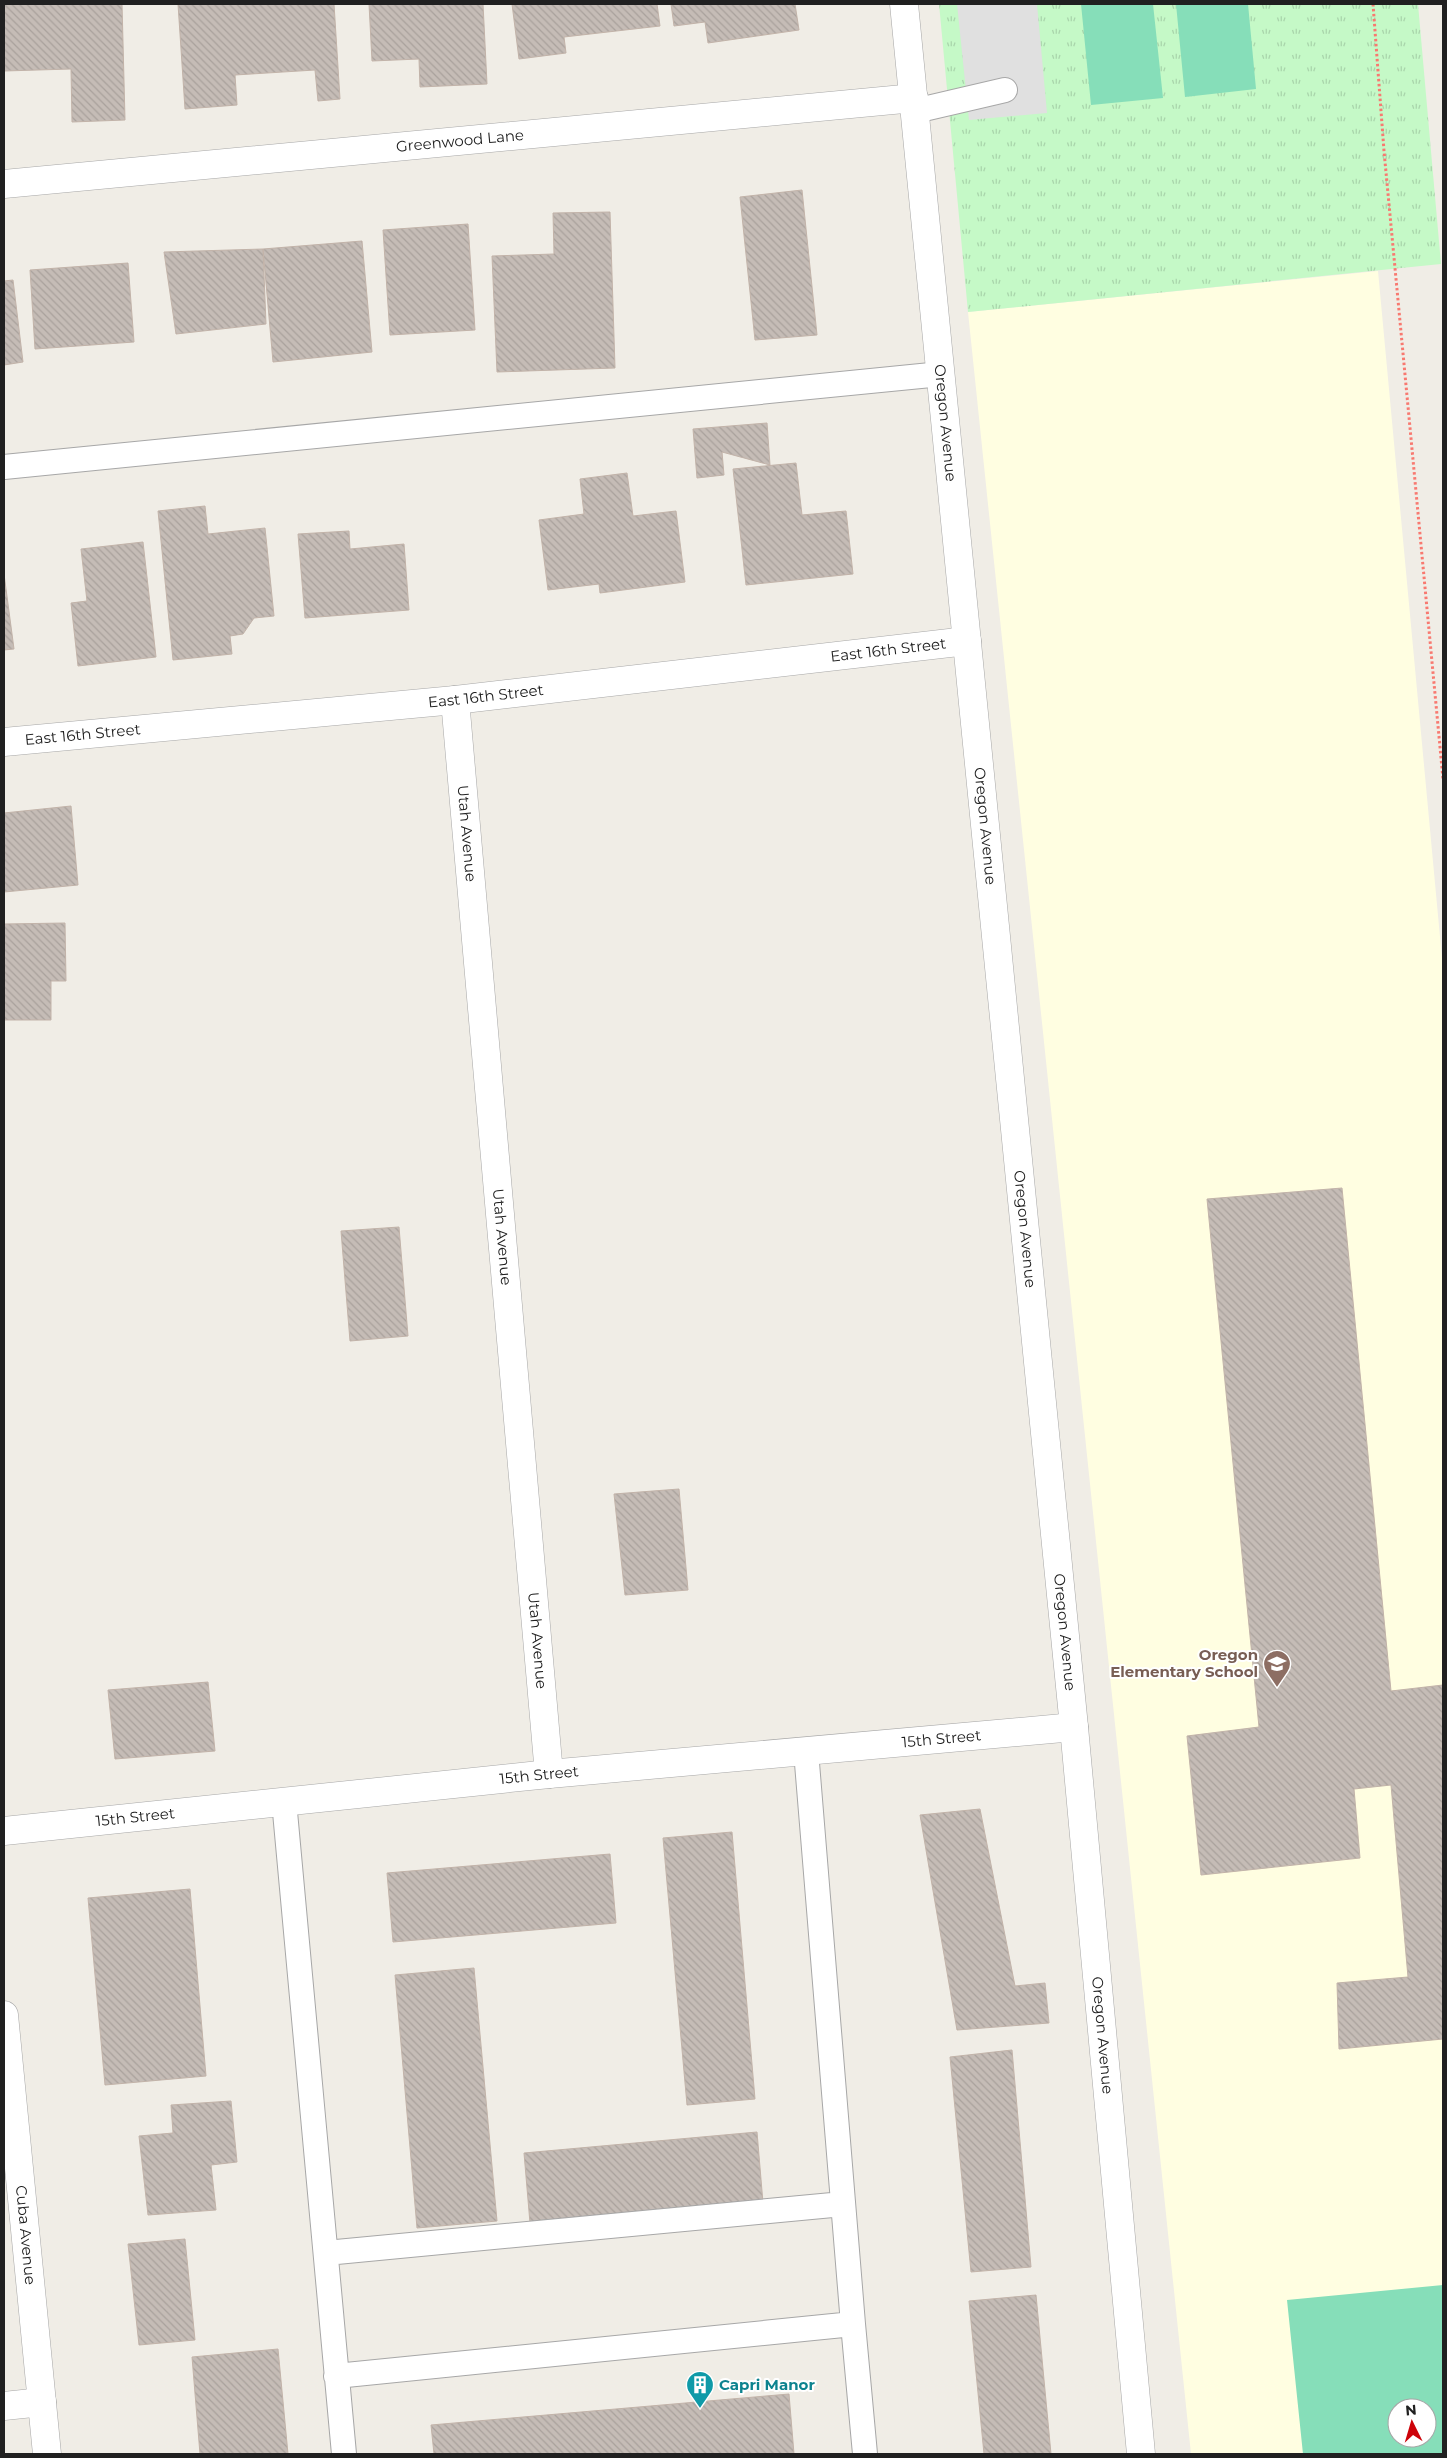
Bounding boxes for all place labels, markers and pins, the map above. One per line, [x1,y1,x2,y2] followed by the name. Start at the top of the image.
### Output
[1110,1645,1258,1681] place label: Oregon Elementary School
[1262,1649,1292,1688] school or university icon: Oregon Elementary School
[685,2370,715,2409] building icon: Capri Manor
[719,2375,815,2394] place label: Capri Manor

